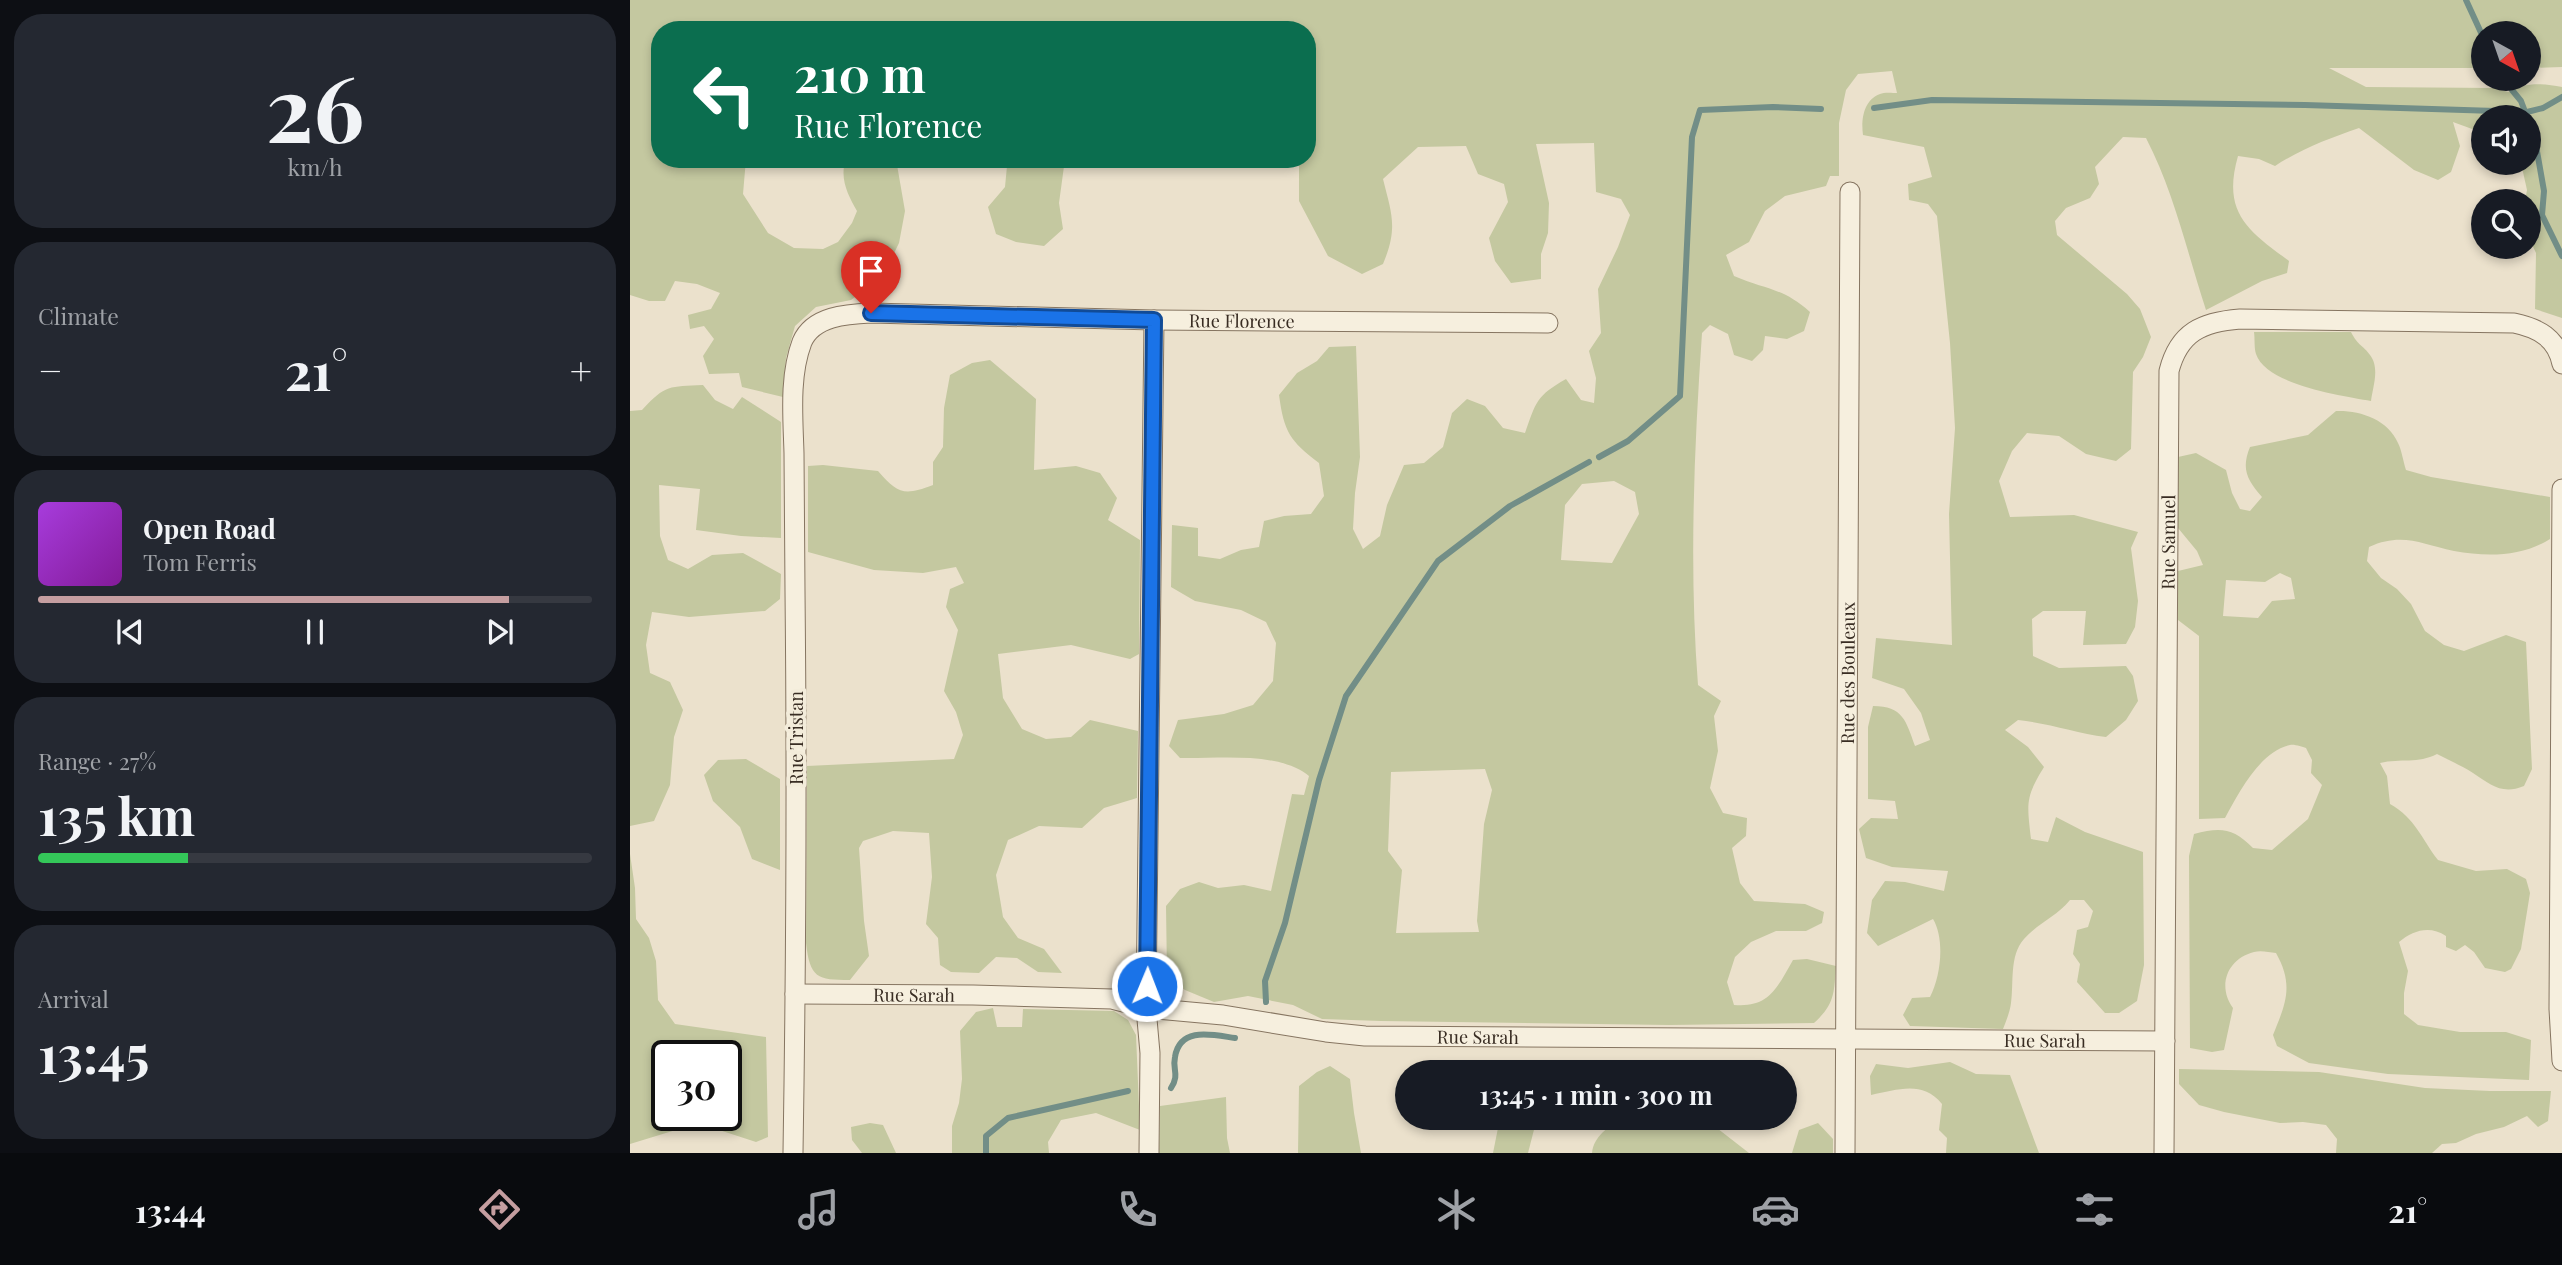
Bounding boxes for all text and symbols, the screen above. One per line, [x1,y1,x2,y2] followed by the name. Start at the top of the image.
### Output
[2471,21,2541,91] north arrow
[2471,21,2541,259] map controls
[794,40,926,105] text: 210 m
[266,45,364,166] text: 26
[679,49,770,140] icon: left
[794,103,982,146] text: Rue Florence
[2471,105,2541,175] button: sound
[287,151,343,182] text: km/h
[2471,189,2541,259] button: search
[841,241,901,313] pin
[852,252,890,290] icon: arrive
[38,300,119,331] text: Climate
[1189,308,1295,333] street label: Rue Florence
[285,335,348,404] text: 21°
[38,344,63,395] text: −
[570,344,592,395] text: +
[2156,494,2180,590] street label: Rue Samuel
[143,511,276,546] text: Open Road
[143,546,257,577] text: Tom Ferris
[1835,601,1860,744] street label: Rue des Bouleaux
[111,613,149,651] icon: previous
[296,613,334,651] icon: pause
[481,613,519,651] icon: next
[784,691,808,785] street label: Rue Tristan
[38,745,156,776] text: Range · 27%
[38,780,195,849] text: 135 km
[1110,949,1184,1023] position arrow
[873,982,955,1007] street label: Rue Sarah
[38,983,109,1014] text: Arrival
[38,1018,149,1087] text: 13:45
[1437,1024,1519,1049] street label: Rue Sarah
[2004,1028,2086,1053] street label: Rue Sarah
[651,1040,742,1131] speed limit sign: 30
[1479,1077,1713,1112] text: 13:45 · 1 min · 300 m
[475,1185,524,1234] icon: directions
[794,1185,843,1234] icon: music
[1113,1185,1162,1234] icon: phone
[1432,1185,1481,1234] icon: climate
[1751,1185,1800,1234] icon: car
[2070,1185,2119,1234] icon: filters
[135,1188,206,1231] text: 13:44
[2388,1188,2427,1231] text: 21°

